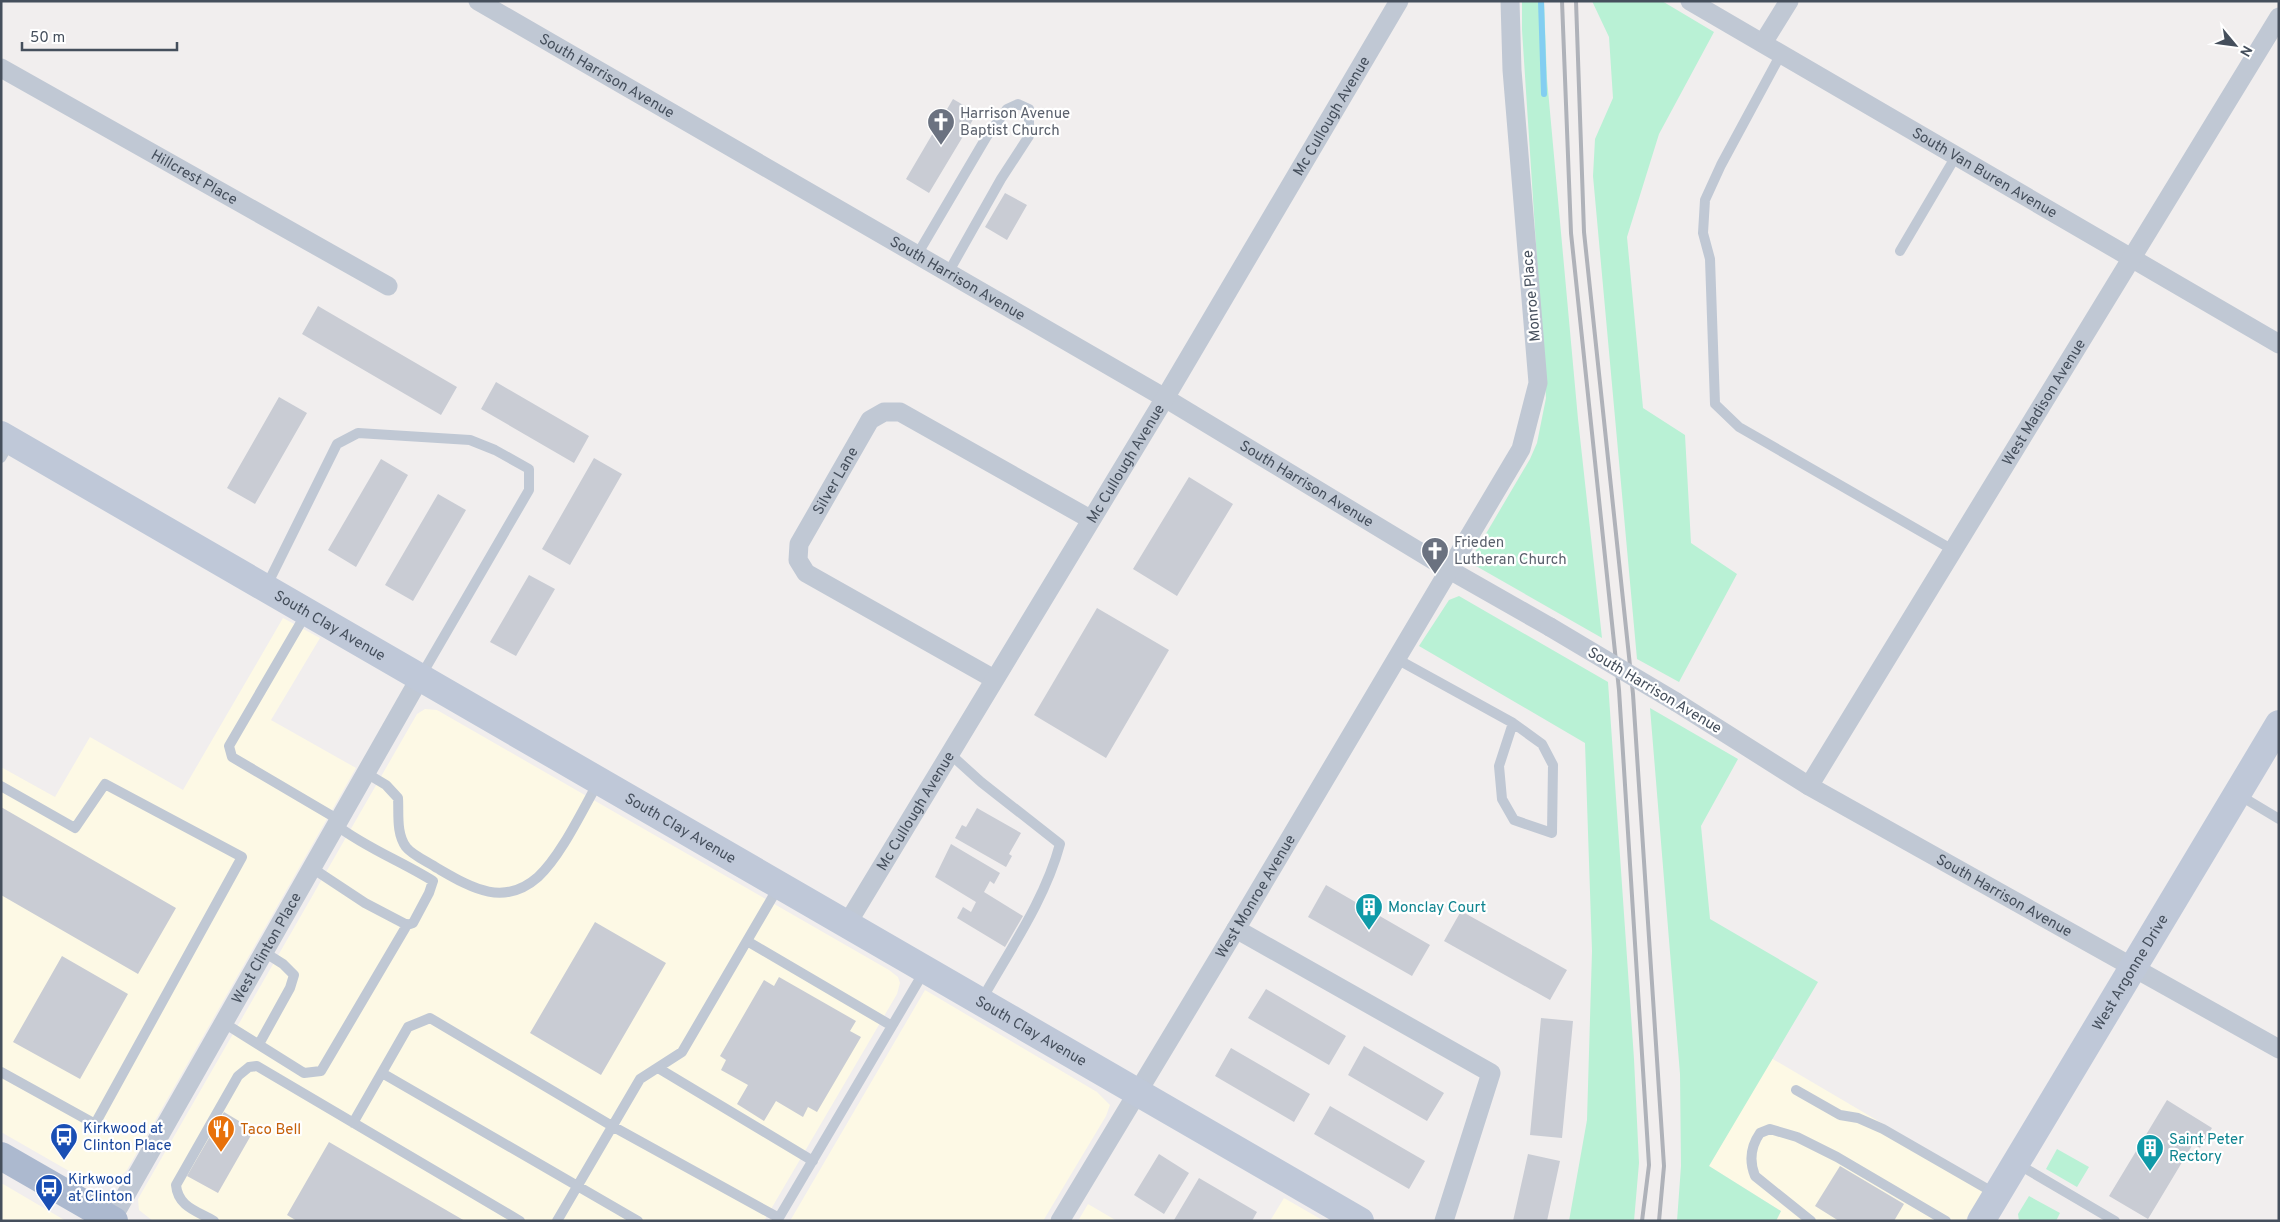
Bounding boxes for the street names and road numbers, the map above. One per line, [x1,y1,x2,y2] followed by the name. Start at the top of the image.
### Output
[535,30,677,123] street label: South Harrison Avenue
[1290,53,1375,180] street label: Mc Cullough Avenue
[1908,124,2060,224] street label: South Van Buren Avenue
[147,146,240,210] street label: Hillcrest Place
[886,233,1028,326] street label: South Harrison Avenue
[1519,249,1546,342] street label: Monroe Place
[1999,336,2091,470] street label: West Madison Avenue
[1083,401,1170,527] street label: Mc Cullough Avenue
[1235,437,1376,533] street label: South Harrison Avenue
[810,444,863,519] street label: Silver Lane
[270,587,388,666] street label: South Clay Avenue
[1584,644,1725,739] street label: South Harrison Avenue
[873,749,960,875] street label: Mc Cullough Avenue
[621,790,739,869] street label: South Clay Avenue
[1212,832,1301,962] street label: West Monroe Avenue
[1932,851,2075,942] street label: South Harrison Avenue
[228,890,307,1008] street label: West Clinton Place
[2089,911,2174,1035] street label: West Argonne Drive
[971,992,1089,1072] street label: South Clay Avenue

